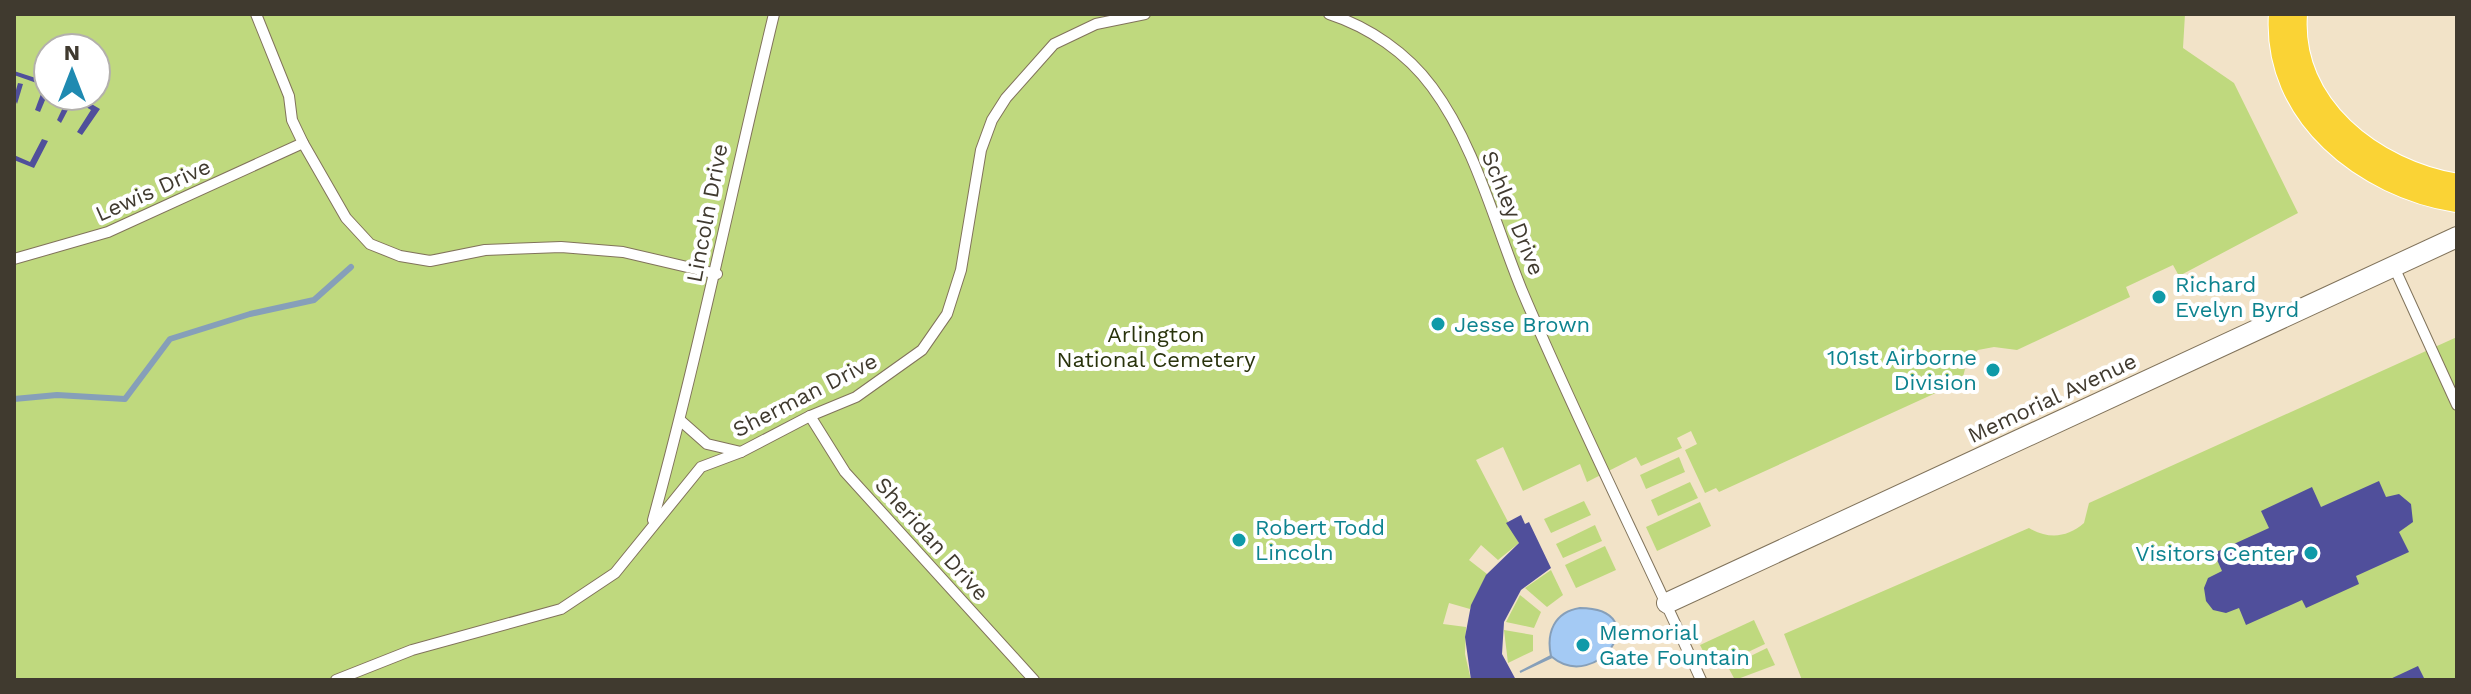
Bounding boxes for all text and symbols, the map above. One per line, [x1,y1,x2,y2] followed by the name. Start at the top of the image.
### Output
[32,32,112,112] north arrow
[64,40,80,65] text: N
[681,142,733,284] street label: Lincoln Drive
[1477,147,1549,279] street label: Schley Drive
[92,154,214,226] street label: Lewis Drive
[2175,272,2299,322] place label: Richard Evelyn Byrd
[2150,288,2168,306] marker: Richard Evelyn Byrd
[1454,312,1590,337] place label: Jesse Brown
[1429,315,1447,333] marker: Jesse Brown
[1056,322,1256,372] park label: Arlington National Cemetery
[1827,345,1977,395] place label: 101st Airborne Division
[729,348,881,442] street label: Sherman Drive
[1964,348,2140,448] street label: Memorial Avenue
[1984,361,2002,379] marker: 101st Airborne Division
[870,472,994,606] street label: Sheridan Drive
[1255,515,1385,565] place label: Robert Todd Lincoln
[1230,531,1248,549] marker: Robert Todd Lincoln
[2135,541,2295,566] place label: Visitors Center
[2302,544,2320,562] marker: Visitors Center
[1599,620,1750,670] place label: Memorial Gate Fountain
[1574,636,1592,654] marker: Memorial Gate Fountain

